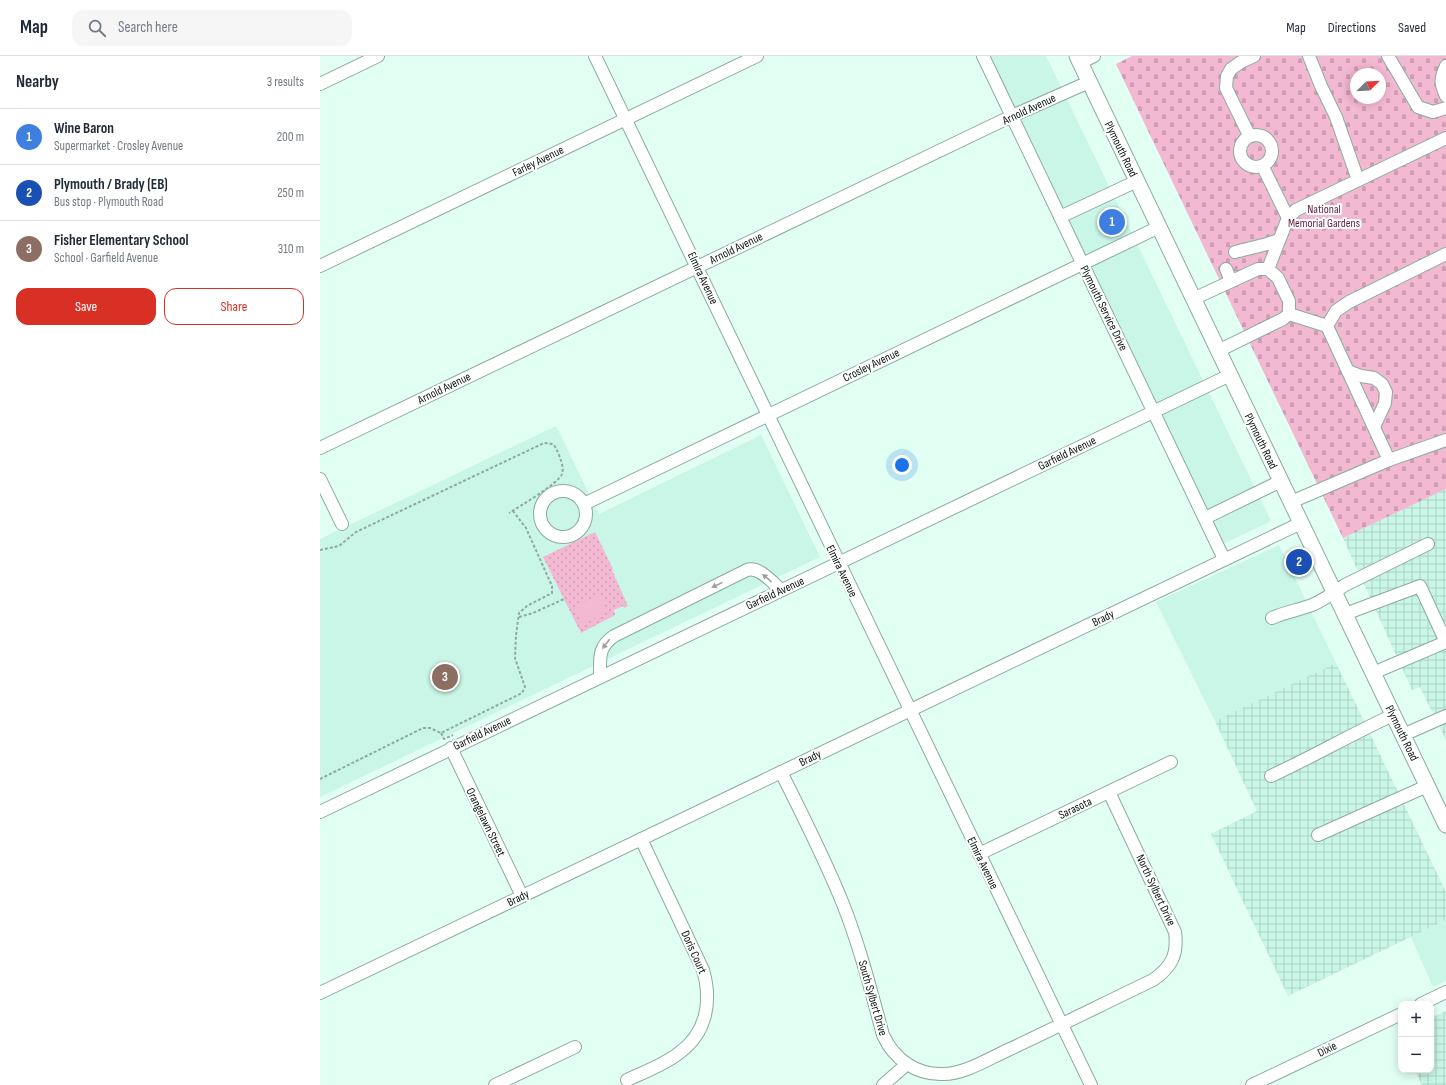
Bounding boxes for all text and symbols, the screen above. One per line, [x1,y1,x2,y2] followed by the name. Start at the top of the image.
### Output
[72,10,352,46] search box
[20,16,48,39] text: Map
[86,17,108,39] icon: search
[118,18,178,37] text: Search here
[1286,19,1306,36] text: Map
[1328,19,1376,36] text: Directions
[1398,19,1426,36] text: Saved
[1350,68,1386,104] north arrow
[16,72,59,92] text: Nearby
[267,74,304,90] text: 3 results
[999,90,1059,129] street label: Arnold Avenue
[54,119,114,138] text: Wine Baron
[1101,119,1141,180] street label: Plymouth Road
[26,129,32,145] text: 1
[277,129,304,145] text: 200 m
[54,138,183,154] text: Supermarket · Crosley Avenue
[510,143,566,180] street label: Farley Avenue
[54,175,168,194] text: Plymouth / Brady (EB)
[26,185,32,201] text: 2
[277,185,304,201] text: 250 m
[54,194,163,210] text: Bus stop · Plymouth Road
[1288,202,1360,231] park label: National Memorial Gardens
[1099,207,1125,237] pin: 1
[706,229,765,268] street label: Arnold Avenue
[54,231,189,250] text: Fisher Elementary School
[26,241,32,257] text: 3
[278,241,304,257] text: 310 m
[54,250,158,266] text: School · Garfield Avenue
[684,250,721,307] street label: Elmira Avenue
[1076,263,1131,354] street label: Plymouth Service Drive
[16,288,156,325] button: Save
[164,288,304,325] button: Share
[840,345,902,386] street label: Crosley Avenue
[414,369,473,408] street label: Arnold Avenue
[1241,411,1281,472] street label: Plymouth Road
[1036,433,1099,474] street label: Garfield Avenue
[892,455,912,475] your location
[822,543,861,600] street label: Elmira Avenue
[1286,547,1312,577] pin: 2
[744,573,807,614] street label: Garfield Avenue
[762,573,773,582] one-way arrow
[711,581,722,588] one-way arrow
[1090,607,1117,630] street label: Brady
[602,638,610,649] one-way arrow
[432,662,458,692] pin: 3
[1382,703,1422,764] street label: Plymouth Road
[451,713,514,754] street label: Garfield Avenue
[797,747,824,770] street label: Brady
[463,786,509,859] street label: Orangelawn Street
[1056,794,1095,823] street label: Sarasota
[963,835,1002,892] street label: Elmira Avenue
[1132,852,1179,929] street label: North Sylbert Drive
[505,887,532,910] street label: Brady
[677,928,710,976] street label: Doris Court
[855,959,890,1038] street label: South Sylbert Drive
[1398,1001,1434,1073] map controls
[1398,1001,1434,1037] button: +
[1398,1037,1434,1073] button: −
[1315,1038,1340,1061] street label: Dixie

